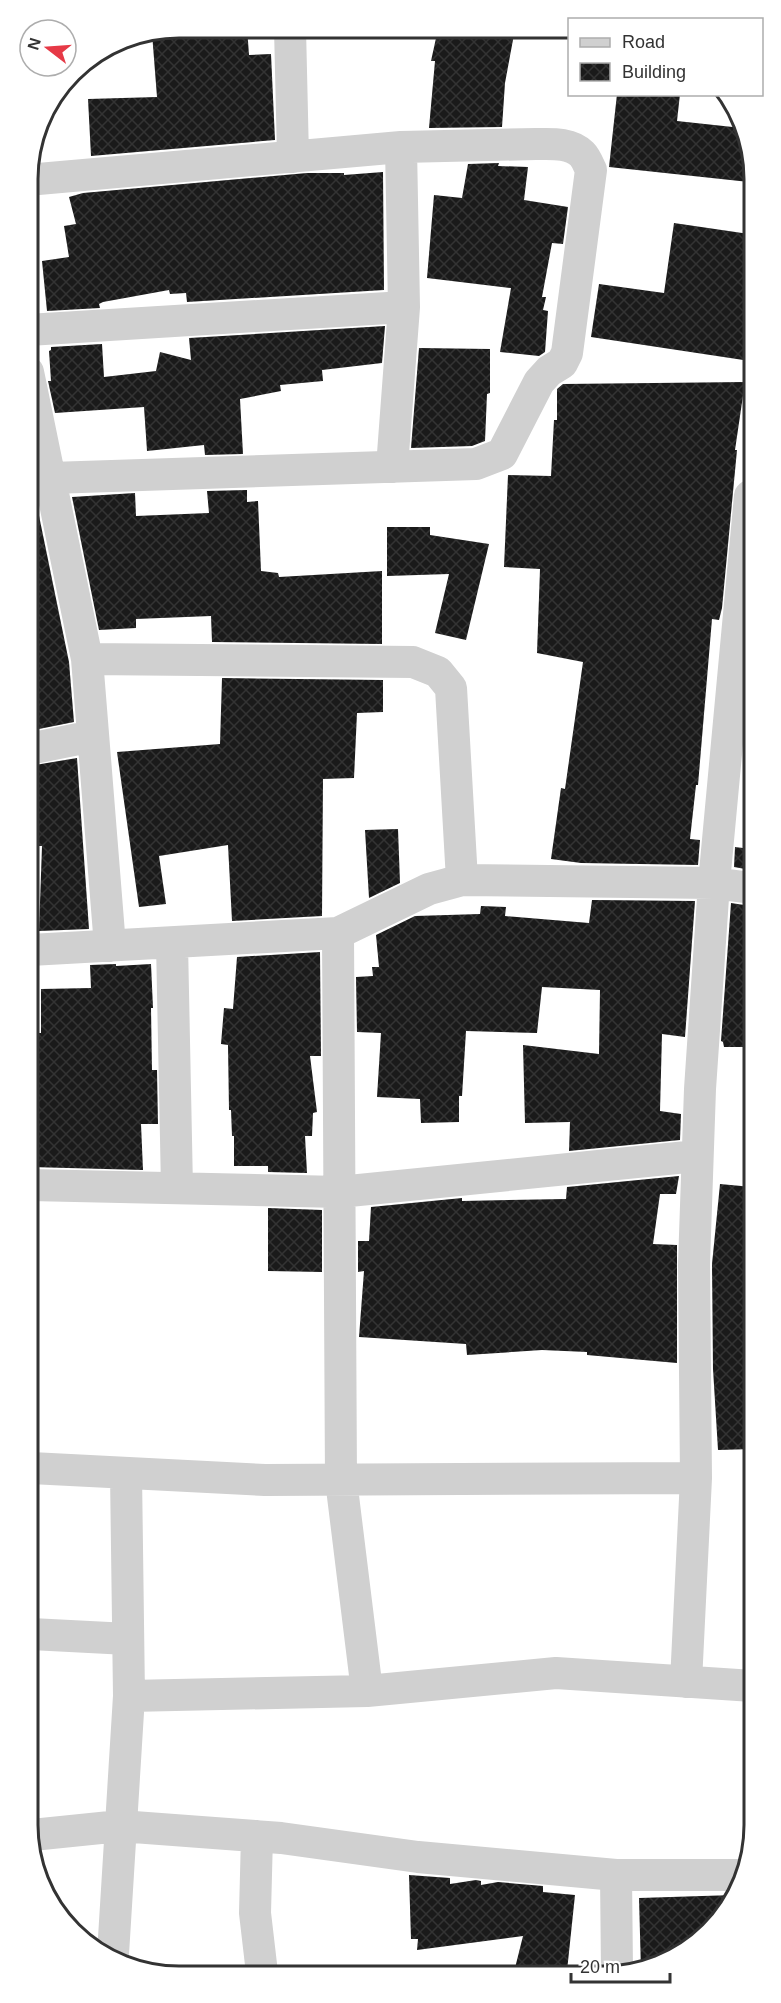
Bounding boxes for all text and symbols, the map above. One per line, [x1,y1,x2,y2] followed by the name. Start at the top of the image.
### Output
[18,18,78,78] north arrow
[568,18,763,96] legend
[622,32,665,52] text: Road
[24,36,44,52] text: N
[622,62,686,82] text: Building
[571,1946,670,1984] scale bar
[580,1957,620,1977] text: 20 m

